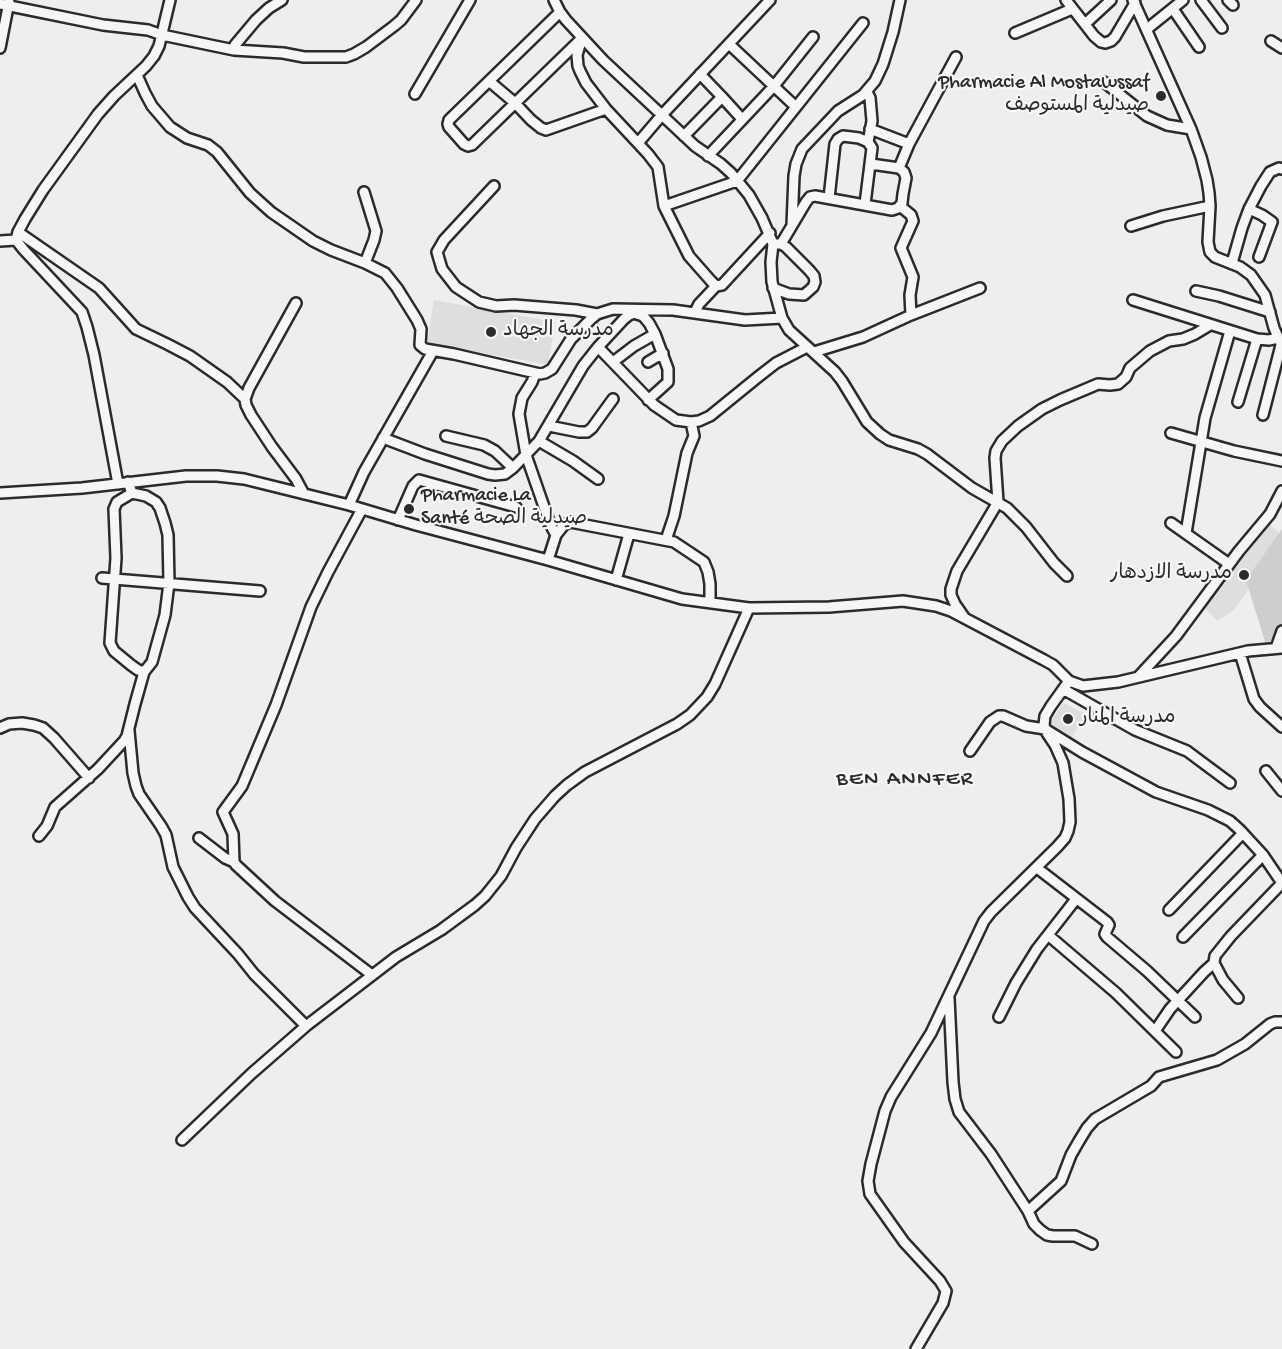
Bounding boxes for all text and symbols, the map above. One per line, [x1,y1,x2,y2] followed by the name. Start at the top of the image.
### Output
[938,72,1149,119] place label: Pharmacie Al Mostawssaf صيدلية المستوصف
[1154,89,1168,103] marker: Pharmacie Al Mostawssaf صيدلية المستوصف
[503,320,614,344] place label: مدرسة الجهاد
[484,325,498,339] marker: مدرسة الجهاد
[421,485,587,532] place label: Pharmacie La Santé صيدلية الصحة
[402,502,416,516] marker: Pharmacie La Santé صيدلية الصحة
[1110,563,1232,587] place label: مدرسة الازدهار
[1237,568,1251,582] marker: مدرسة الازدهار
[1080,707,1175,731] place label: مدرسة المنار
[1061,712,1075,726] marker: مدرسة المنار
[836,768,974,794] district label: BEN ANNFER

